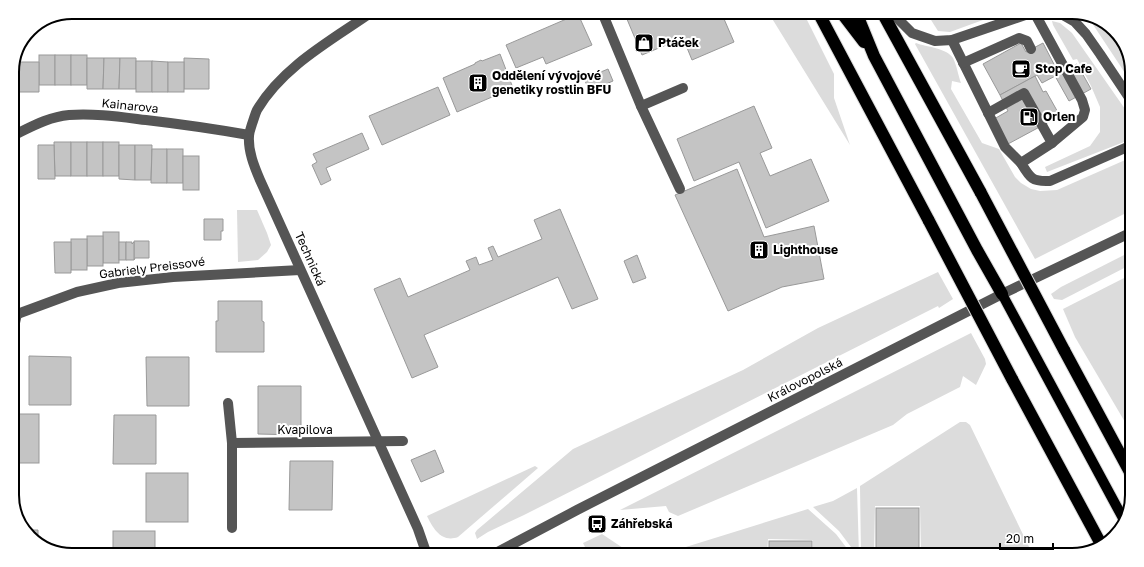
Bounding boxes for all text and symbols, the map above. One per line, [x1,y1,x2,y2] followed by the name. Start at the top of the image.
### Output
[633,32,655,54] shop icon: Ptáček
[658,35,699,50] place label: Ptáček
[1010,58,1032,80] cafe icon: Stop Cafe
[1035,61,1092,76] place label: Stop Cafe
[492,68,611,97] place label: Oddělení vývojové genetiky rostlin BFU
[467,72,489,94] building icon: Oddělení vývojové genetiky rostlin BFU
[101,95,159,116] street label: Kainarova
[1018,106,1040,128] fuel station icon: Orlen
[1043,109,1075,124] place label: Orlen
[292,229,329,288] street label: Technická
[748,239,770,261] building icon: Lighthouse
[773,242,838,257] place label: Lighthouse
[98,254,206,281] street label: Gabriely Preissové
[765,354,845,405] street label: Královopolská
[277,422,333,437] street label: Kvapilova
[586,513,608,535] bus stop icon: Záhřebská
[611,516,672,531] place label: Záhřebská
[1000,525,1053,551] scale bar
[1006,531,1034,546] text: 20 m

